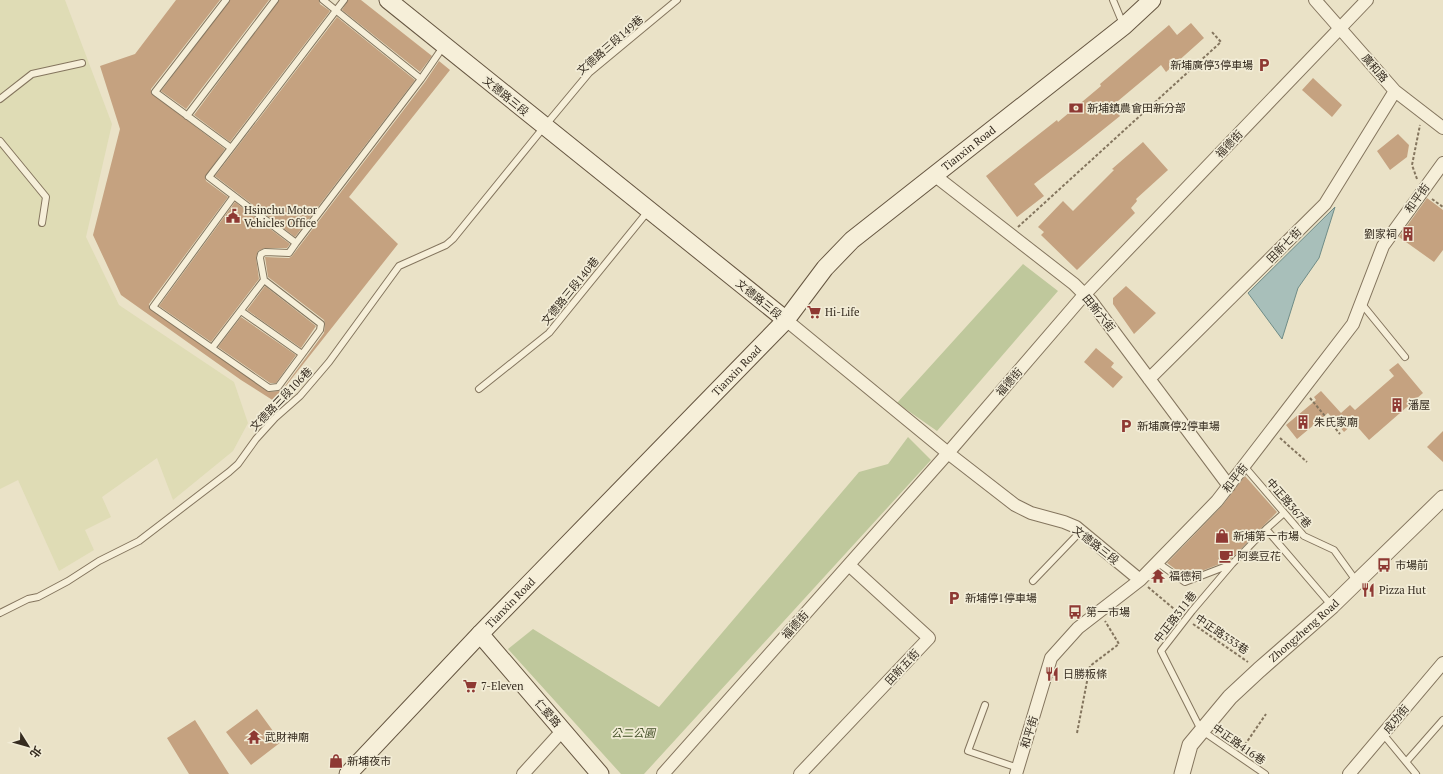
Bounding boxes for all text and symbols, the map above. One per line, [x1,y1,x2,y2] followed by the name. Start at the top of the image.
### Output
[574,12,646,78] street label: 文德路三段149巷
[1359,51,1391,85] street label: 廣和路
[1256,57,1272,73] parking icon: 新埔廣停3停車場
[1170,58,1253,72] place label: 新埔廣停3停車場
[480,73,532,119] street label: 文德路三段
[1068,100,1084,116] bank icon: 新埔鎮農會田新分部
[1087,101,1186,115] place label: 新埔鎮農會田新分部
[939,123,998,174] street label: Tianxin Road
[1213,127,1245,161] street label: 福德街
[1402,181,1432,215] street label: 和平街
[244,203,318,230] place label: Hsinchu Motor Vehicles Office
[225,208,241,224] public building icon: Hsinchu Motor Vehicles Office
[1263,224,1305,266] street label: 田新七街
[1400,226,1416,242] building icon: 劉家祠
[1364,227,1397,241] place label: 劉家祠
[538,254,602,328] street label: 文德路三段140巷
[733,276,785,322] street label: 文德路三段
[1080,291,1118,335] street label: 田新六街
[806,304,822,320] supermarket icon: Hi-Life
[825,305,860,319] place label: Hi-Life
[709,343,764,399] street label: Tianxin Road
[247,364,315,434] street label: 文德路三段106巷
[993,365,1025,399] street label: 福德街
[1389,397,1405,413] building icon: 潘屋
[1408,398,1430,412] place label: 潘屋
[1295,414,1311,430] building icon: 朱氏家廟
[1314,415,1358,429] place label: 朱氏家廟
[1118,418,1134,434] parking icon: 新埔廣停2停車場
[1137,419,1220,433] place label: 新埔廣停2停車場
[1219,461,1251,495] street label: 和平街
[1264,475,1314,531] street label: 中正路367巷
[1070,523,1122,567] street label: 文德路三段
[1214,528,1230,544] shop icon: 新埔第一市場
[1233,529,1299,543] place label: 新埔第一市場
[1218,548,1234,564] cafe icon: 阿婆豆花
[1237,549,1281,563] place label: 阿婆豆花
[1376,557,1392,573] bus stop icon: 市場前
[1395,558,1428,572] place label: 市場前
[1150,568,1166,584] temple icon: 福德祠
[1169,569,1202,583] place label: 福德祠
[483,575,538,631] street label: Tianxin Road
[1360,582,1376,598] restaurant icon: Pizza Hut
[1379,583,1426,597] place label: Pizza Hut
[1151,588,1199,646] street label: 中正路311巷
[946,590,962,606] parking icon: 新埔停1停車場
[965,591,1037,605] place label: 新埔停1停車場
[1266,596,1342,665] street label: Zhongzheng Road
[1067,604,1083,620] bus stop icon: 第一市場
[1086,605,1130,619] place label: 第一市場
[779,608,811,642] street label: 福德街
[1193,611,1251,657] street label: 中正路333巷
[882,646,922,688] street label: 田新五街
[1044,666,1060,682] restaurant icon: 日勝粄條
[1063,667,1107,681] place label: 日勝粄條
[462,678,478,694] supermarket icon: 7-Eleven
[481,679,524,693] place label: 7-Eleven
[532,696,564,730] street label: 仁愛路
[1380,702,1412,736] street label: 成功街
[1017,714,1041,750] street label: 和平街
[1210,721,1268,767] street label: 中正路416巷
[8,726,48,766] north arrow
[611,726,657,740] park label: 公二公園
[246,729,262,745] temple icon: 武財神廟
[265,730,309,744] place label: 武財神廟
[27,743,45,761] text: 北
[328,753,344,769] shop icon: 新埔夜市
[347,754,391,768] place label: 新埔夜市

